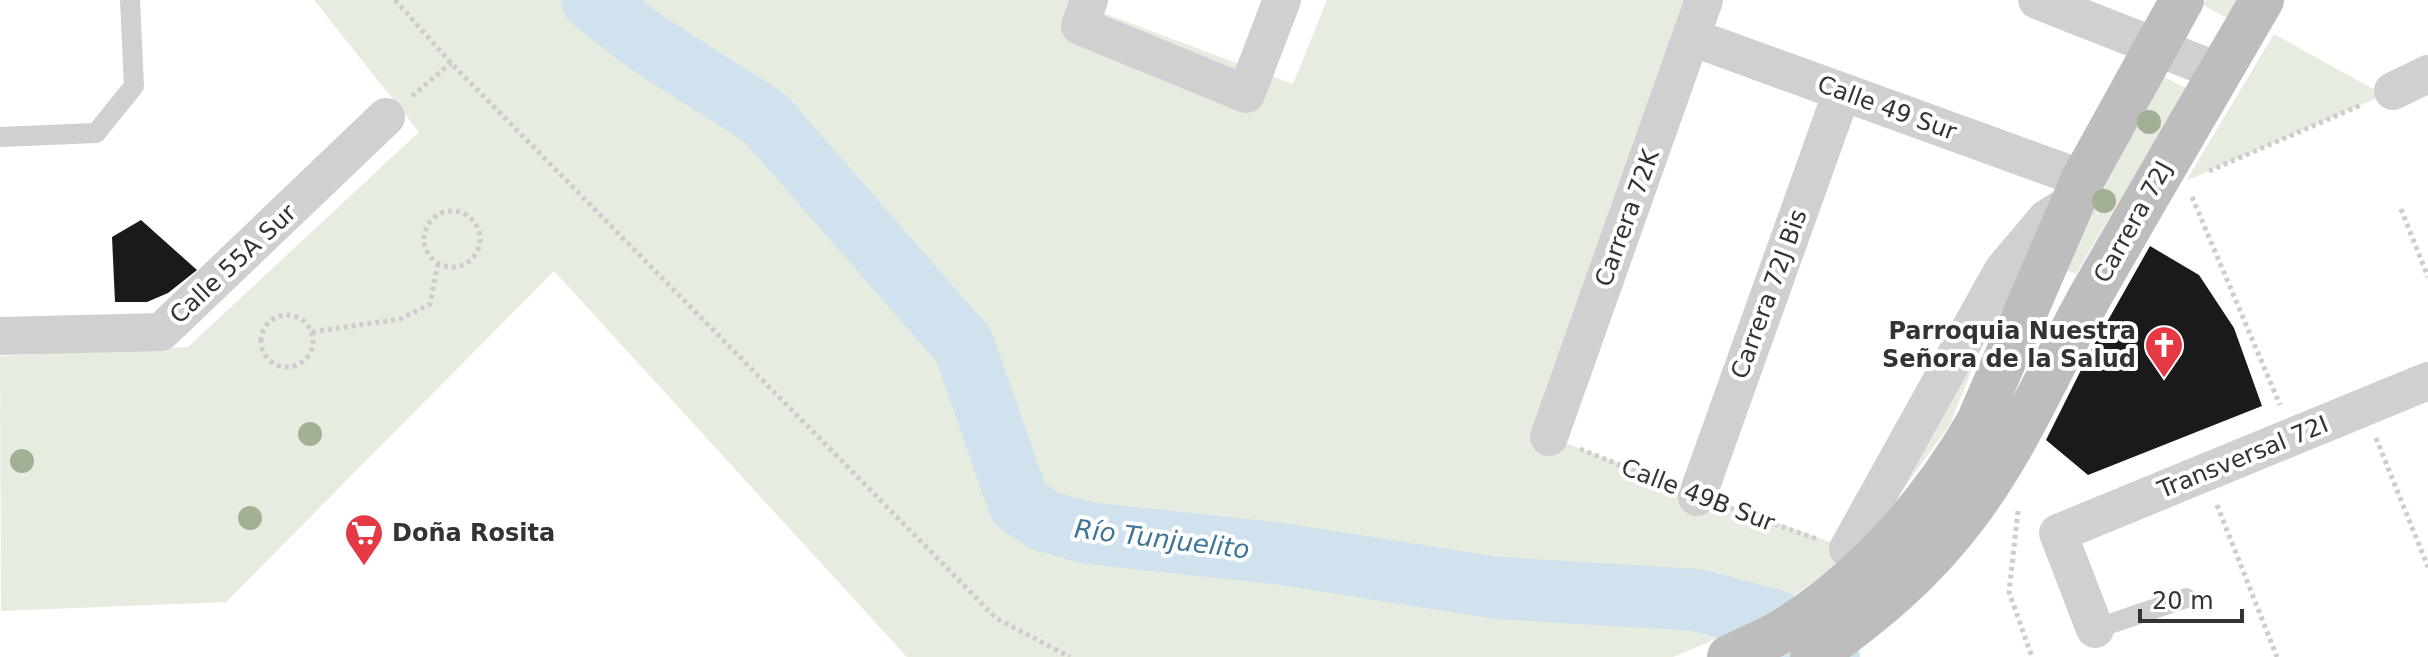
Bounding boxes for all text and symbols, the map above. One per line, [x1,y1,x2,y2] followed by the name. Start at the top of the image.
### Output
[1814,70,1960,146] street label: Calle 49 Sur
[1589,145,1665,290] street label: Carrera 72K
[2088,156,2178,288] street label: Carrera 72J
[164,198,302,330] street label: Calle 55A Sur
[1725,206,1813,382] street label: Carrera 72J Bis
[1882,317,2136,373] place label: Parroquia Nuestra Señora de la Salud
[2143,324,2185,379] church icon: Parroquia Nuestra Señora de la Salud
[2153,410,2332,504] street label: Transversal 72I
[1617,453,1779,537] street label: Calle 49B Sur
[343,512,385,567] supermarket icon: Doña Rosita
[1073,513,1251,565] water label: Río Tunjuelito
[392,519,555,547] place label: Doña Rosita
[2140,573,2242,623] scale bar
[2152,587,2214,615] text: 20 m

